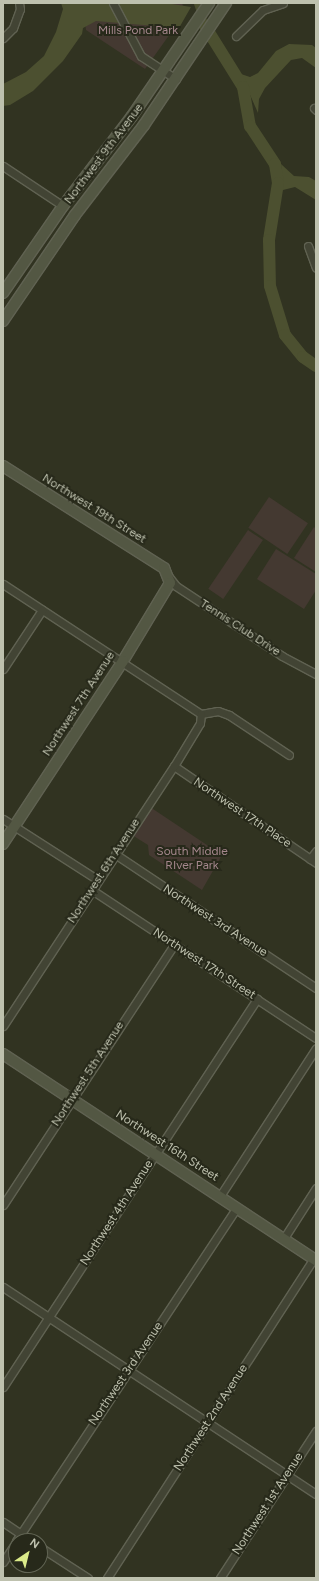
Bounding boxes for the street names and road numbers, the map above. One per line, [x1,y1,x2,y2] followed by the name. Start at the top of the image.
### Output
[62,101,146,207] street label: Northwest 9th Avenue
[39,471,149,547] street label: Northwest 19th Street
[197,597,283,659] street label: Tennis Club Drive
[40,649,118,759] street label: Northwest 7th Avenue
[190,775,294,851] street label: Northwest 17th Place
[65,816,143,926] street label: Northwest 6th Avenue
[160,882,270,960] street label: Northwest 3rd Avenue
[150,925,258,1003] street label: Northwest 17th Street
[49,1019,127,1129] street label: Northwest 5th Avenue
[113,1107,221,1185] street label: Northwest 16th Street
[78,1158,156,1268] street label: Northwest 4th Avenue
[86,1320,166,1428] street label: Northwest 3rd Avenue
[171,1362,251,1474] street label: Northwest 2nd Avenue
[230,1450,306,1558] street label: Northwest 1st Avenue

